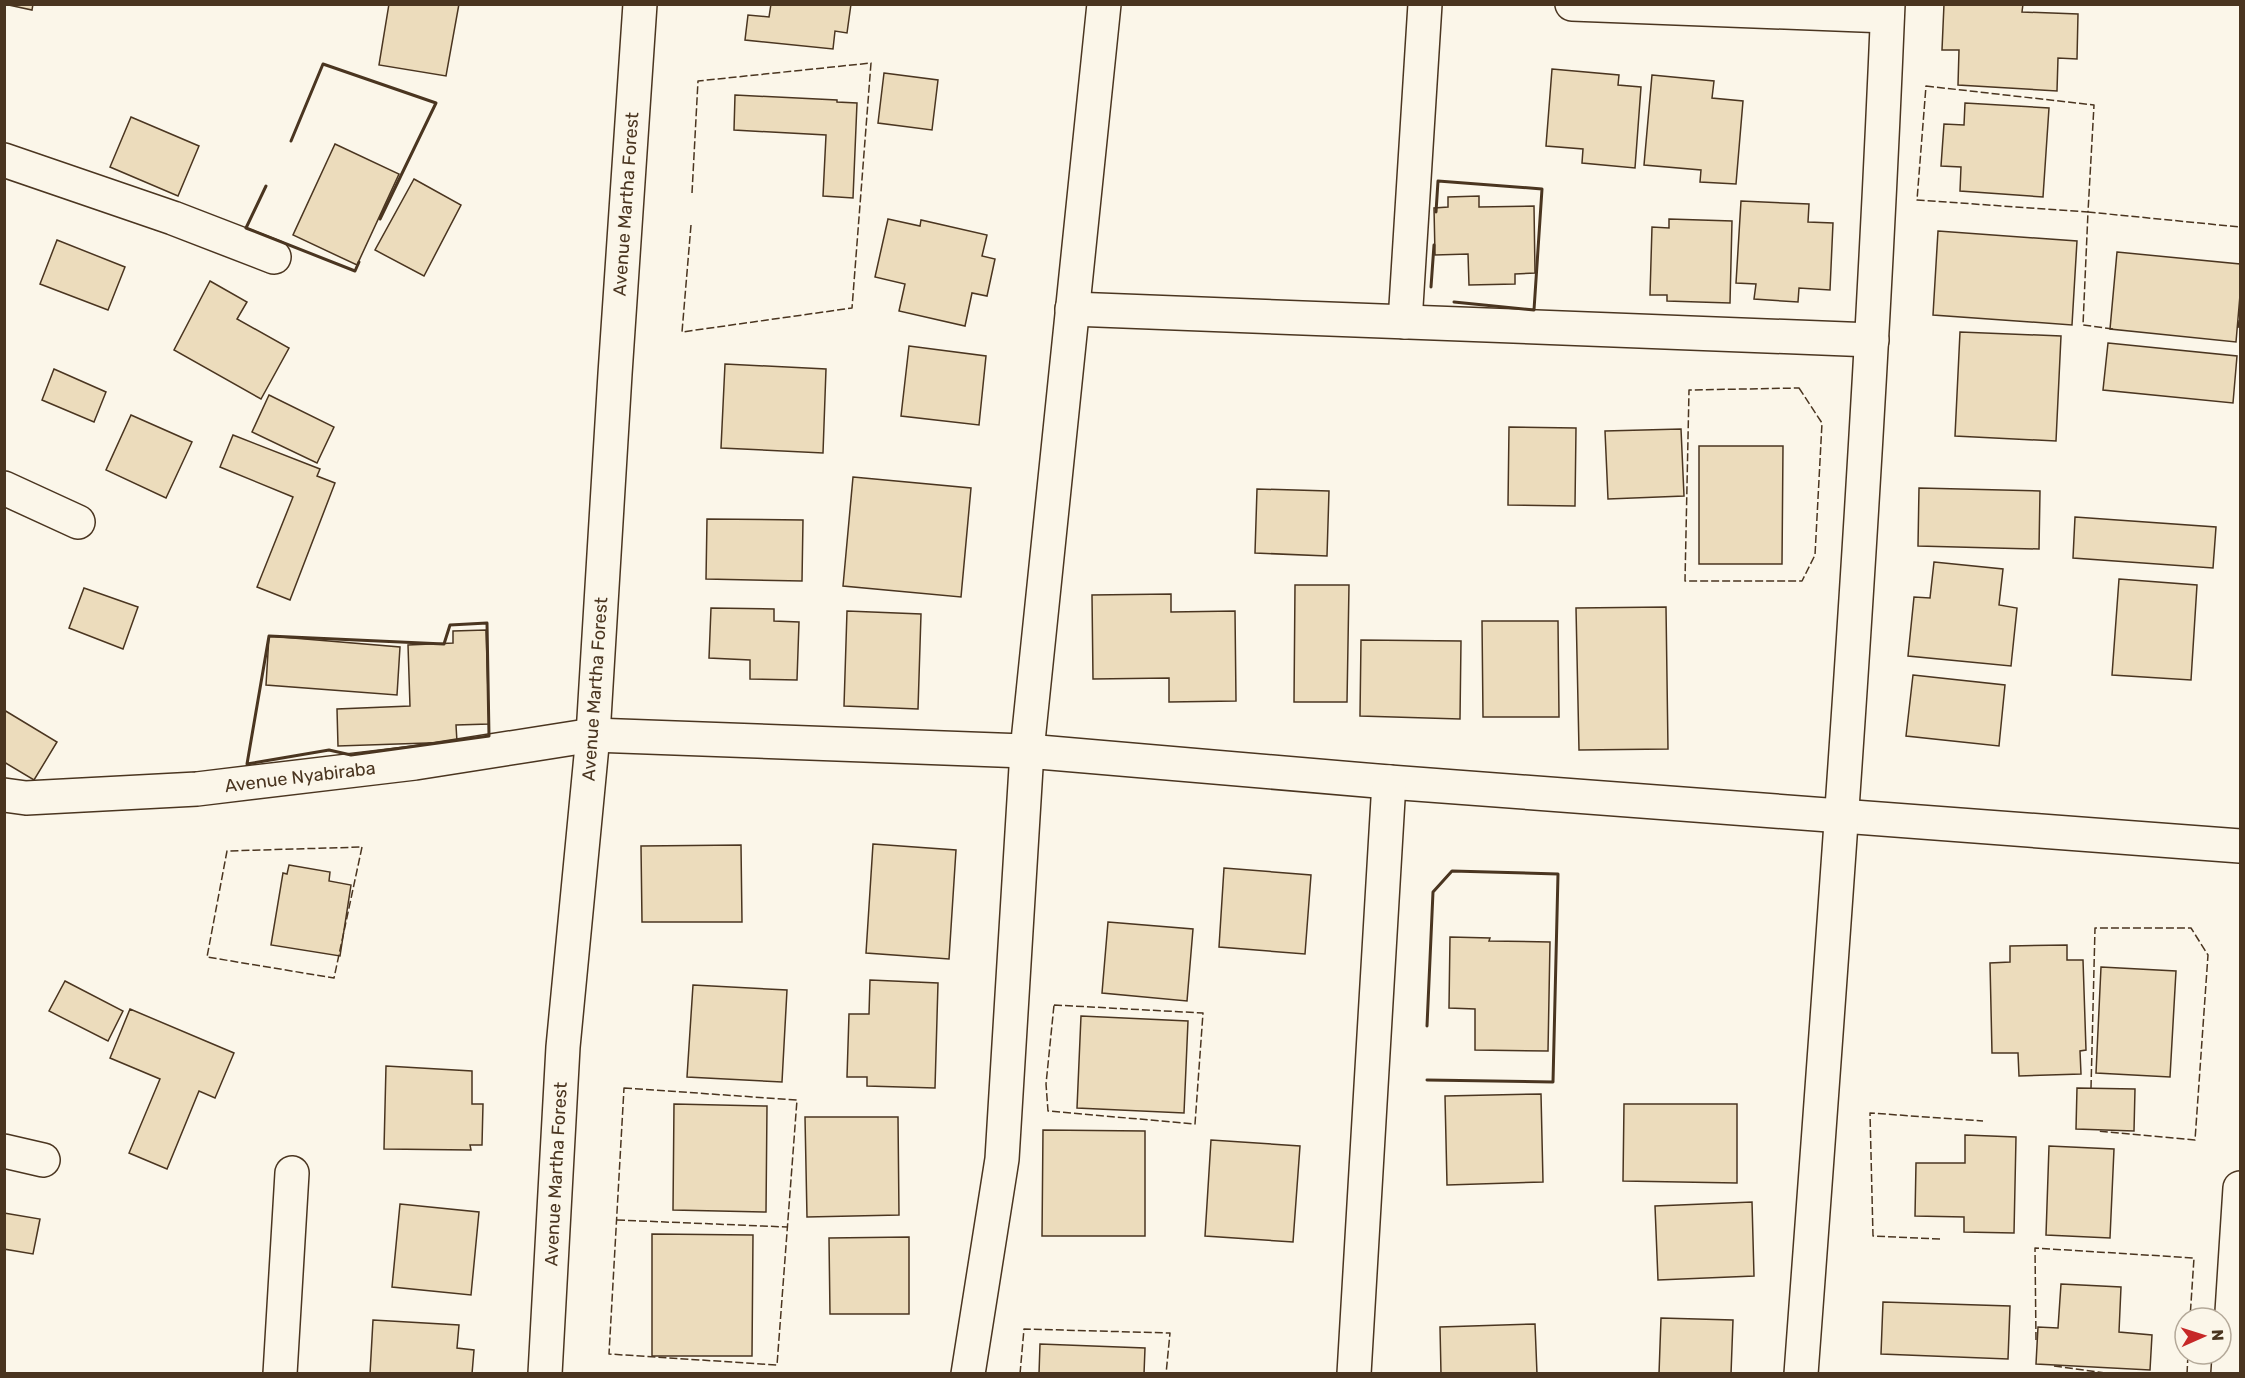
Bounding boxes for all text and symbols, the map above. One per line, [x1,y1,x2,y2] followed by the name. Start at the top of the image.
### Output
[609,111,643,297] street label: Avenue Martha Forest
[578,596,612,782] street label: Avenue Martha Forest
[223,757,377,797] street label: Avenue Nyabiraba
[540,1081,572,1267] street label: Avenue Martha Forest
[2173,1306,2233,1366] north arrow
[2208,1329,2227,1341] text: N

